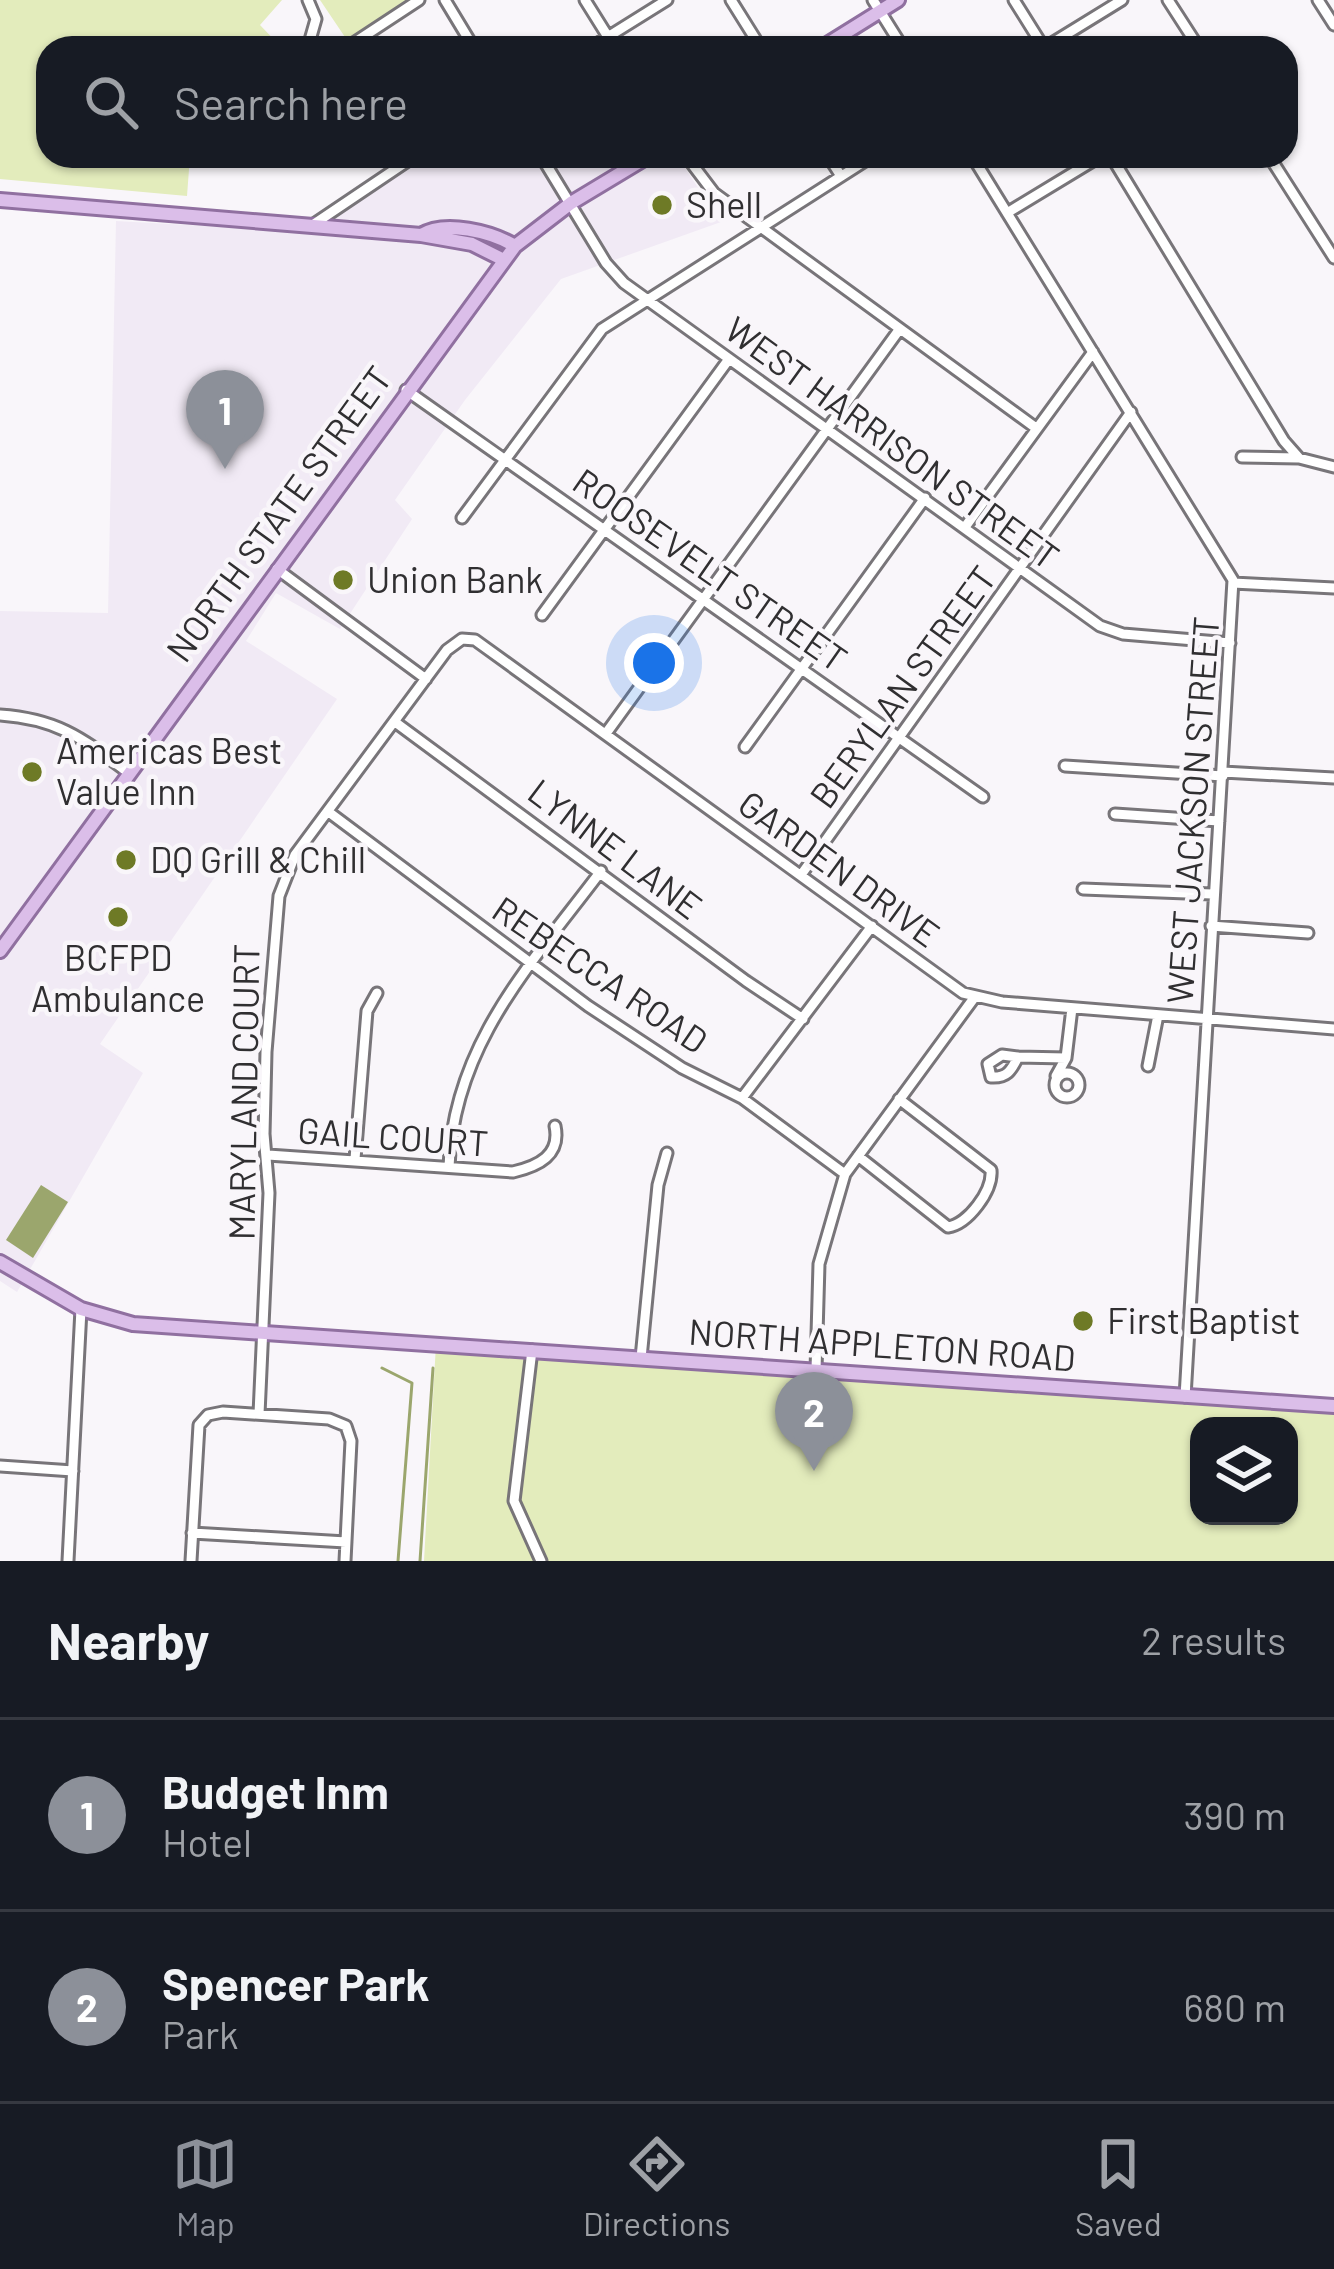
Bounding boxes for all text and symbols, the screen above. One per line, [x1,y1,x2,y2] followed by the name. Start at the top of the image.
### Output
[36,36,1298,168] search box
[78,69,144,135] icon: search
[174,75,408,129] text: Search here
[686,182,762,225] place label: Shell
[649,192,675,218] marker: Shell
[718,306,1068,577] street label: WEST HARRISON STREET
[156,357,399,669] street label: NORTH STATE STREET
[186,370,264,469] pin: 1
[566,458,856,679] street label: ROOSEVELT STREET
[367,557,543,600] place label: Union Bank
[800,557,1004,815] street label: BERYLAN STREET
[330,567,356,593] marker: Union Bank
[1157,615,1226,1005] street label: WEST JACKSON STREET
[624,633,684,693] your location
[56,728,282,812] place label: Americas Best Value Inn
[19,759,45,785] marker: Americas Best Value Inn
[521,769,711,927] street label: LYNNE LANE
[731,781,949,955] street label: GARDEN DRIVE
[150,837,366,880] place label: DQ Grill & Chill
[113,847,139,873] marker: DQ Grill & Chill
[485,886,716,1061] street label: REBECCA ROAD
[105,904,131,930] marker: BCFPD Ambulance
[31,935,205,1019] place label: BCFPD Ambulance
[218,943,267,1241] street label: MARYLAND COURT
[296,1107,490,1164] street label: GAIL COURT
[1107,1298,1301,1341] place label: First Baptist
[1070,1308,1096,1334] marker: First Baptist
[687,1309,1077,1378] street label: NORTH APPLETON ROAD
[775,1372,853,1471] pin: 2
[1190,1417,1298,1525] map controls
[1190,1417,1298,1525] button: layers
[48,1609,209,1670] text: Nearby
[1141,1616,1286,1663] text: 2 results
[162,1764,389,1818] text: Budget Inm
[80,1791,94,1838] text: 1
[1184,1791,1286,1838] text: 390 m
[162,1818,252,1865] text: Hotel
[162,1956,429,2010] text: Spencer Park
[76,1983,98,2030] text: 2
[1184,1983,1286,2030] text: 680 m
[162,2010,239,2057] text: Park
[172,2131,238,2243] tab: Map
[583,2131,730,2243] tab: Directions
[1075,2131,1162,2243] tab: Saved

